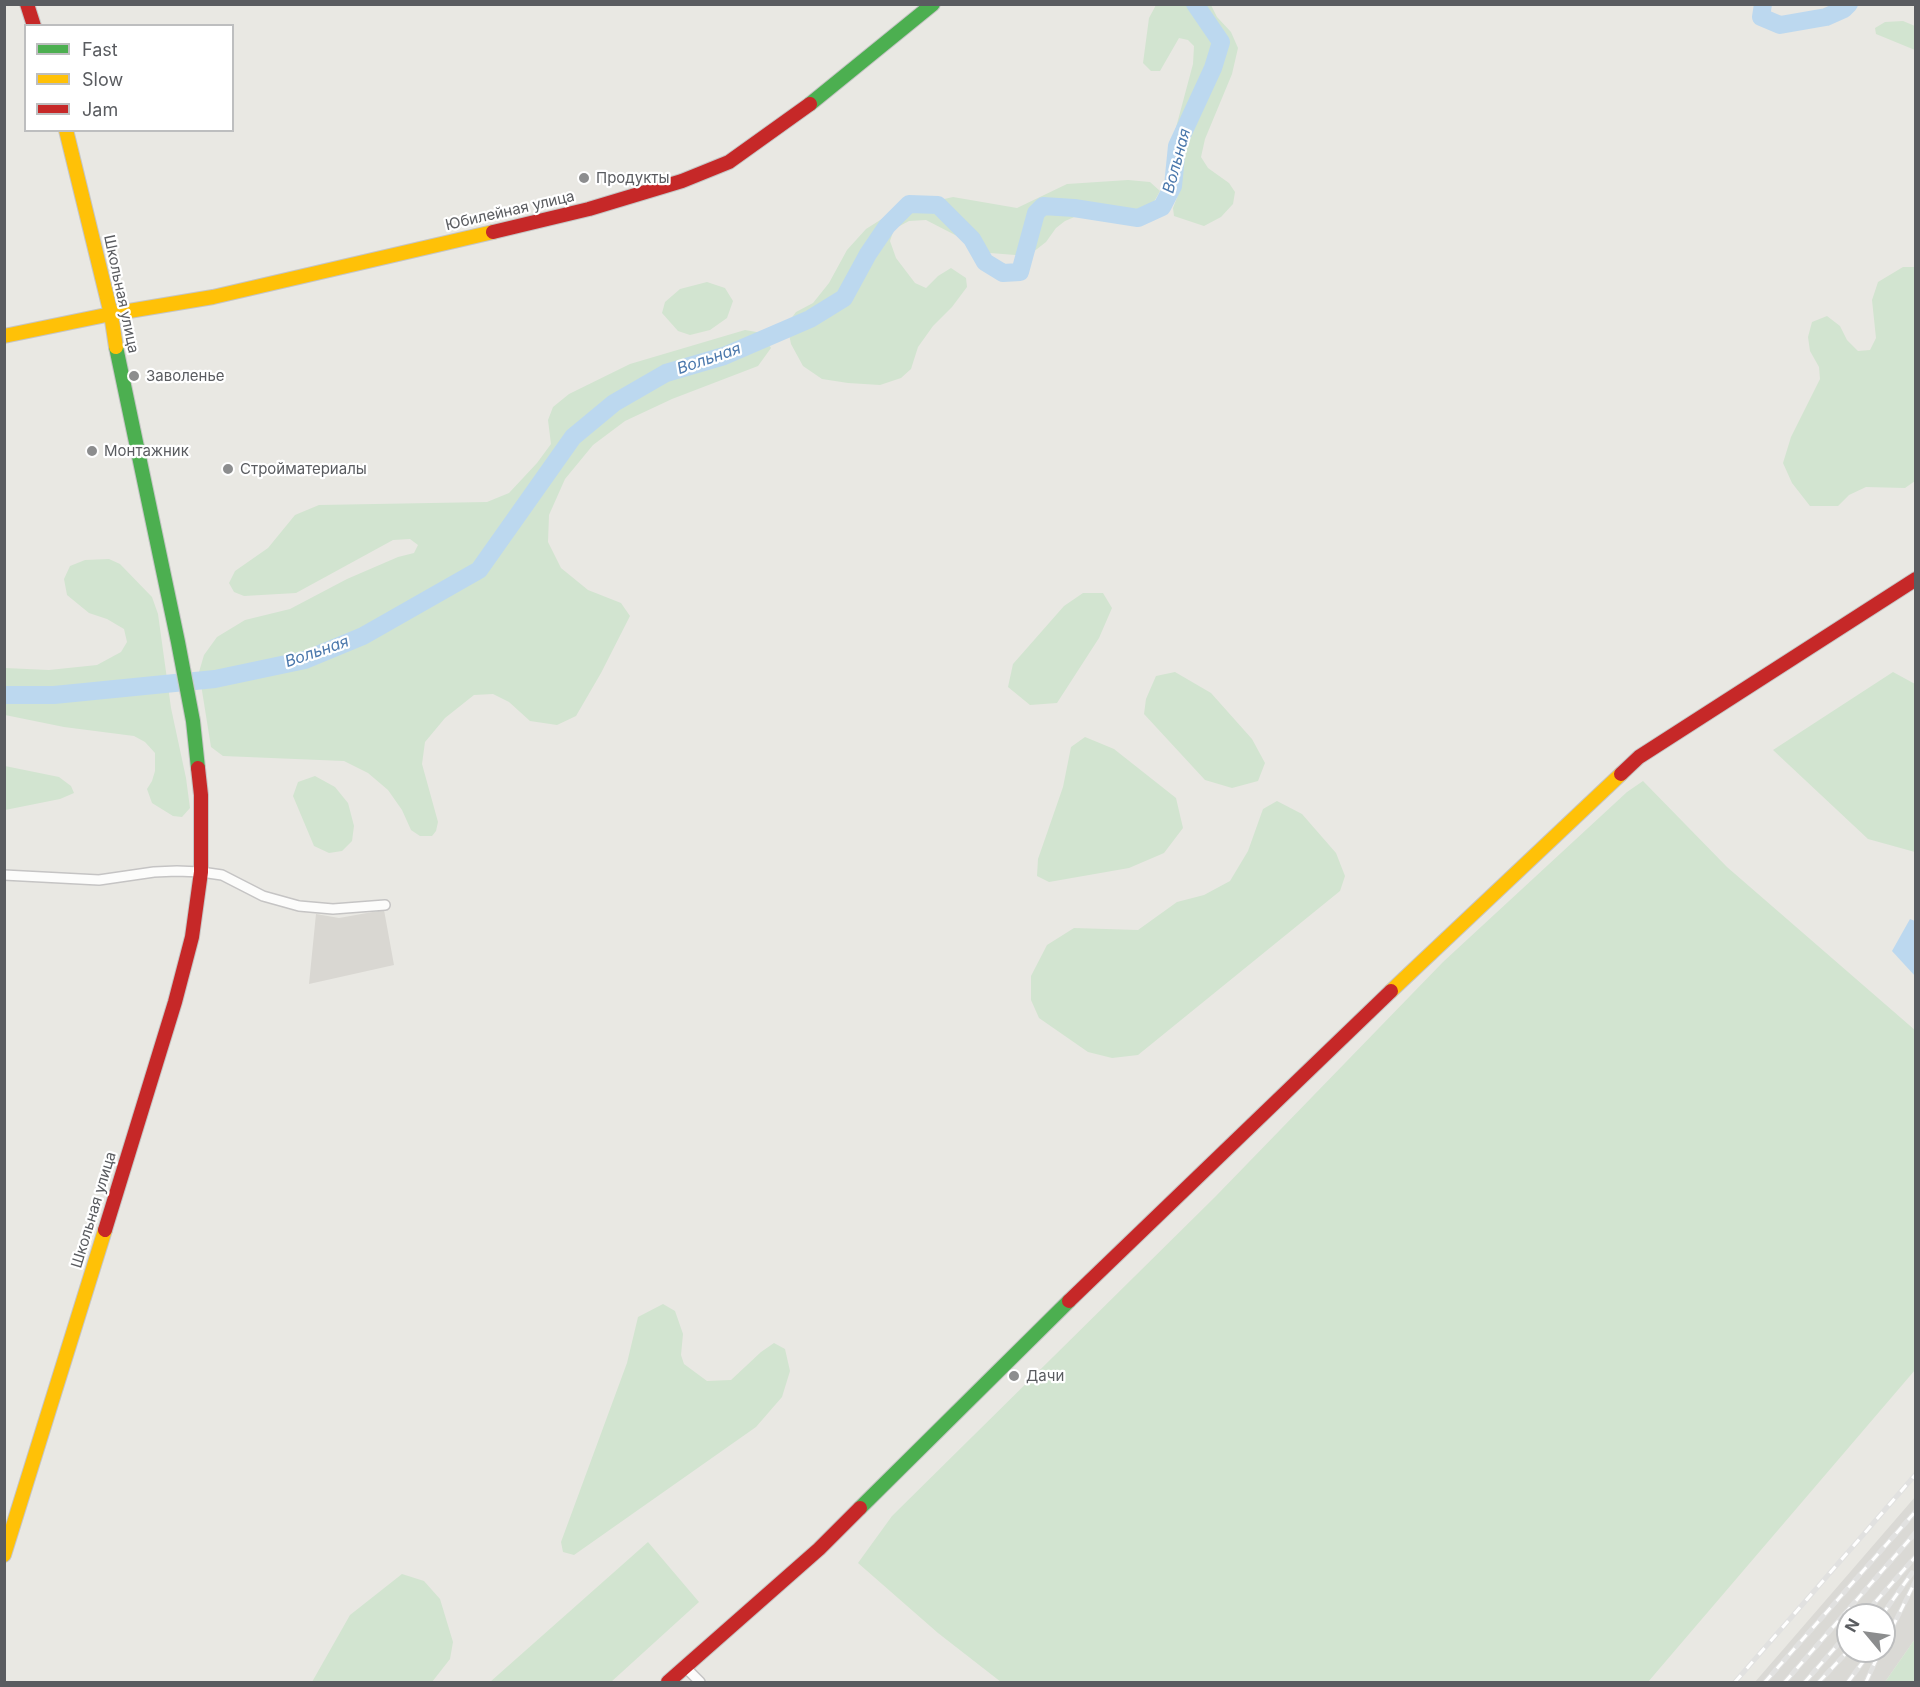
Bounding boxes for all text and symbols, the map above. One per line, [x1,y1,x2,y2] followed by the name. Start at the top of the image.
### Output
[24,24,234,132] legend
[82,39,118,60] text: Fast
[82,69,123,90] text: Slow
[82,99,118,120] text: Jam
[1159,126,1195,196] water label: Вольная
[596,169,670,187] place label: Продукты
[577,171,591,185] marker: Продукты
[444,187,576,235] street label: Юбилейная улица
[100,233,142,355] street label: Школьная улица
[675,339,743,379] water label: Вольная
[146,367,225,385] place label: Заволенье
[127,369,141,383] marker: Заволенье
[104,442,189,460] place label: Монтажник
[85,444,99,458] marker: Монтажник
[240,460,367,478] place label: Стройматериалы
[221,462,235,476] marker: Стройматериалы
[283,632,351,672] water label: Вольная
[68,1150,120,1270] street label: Школьная улица
[1026,1367,1064,1385] place label: Дачи
[1007,1369,1021,1383] marker: Дачи
[1836,1603,1896,1663] north arrow
[1840,1615,1864,1635] text: N

